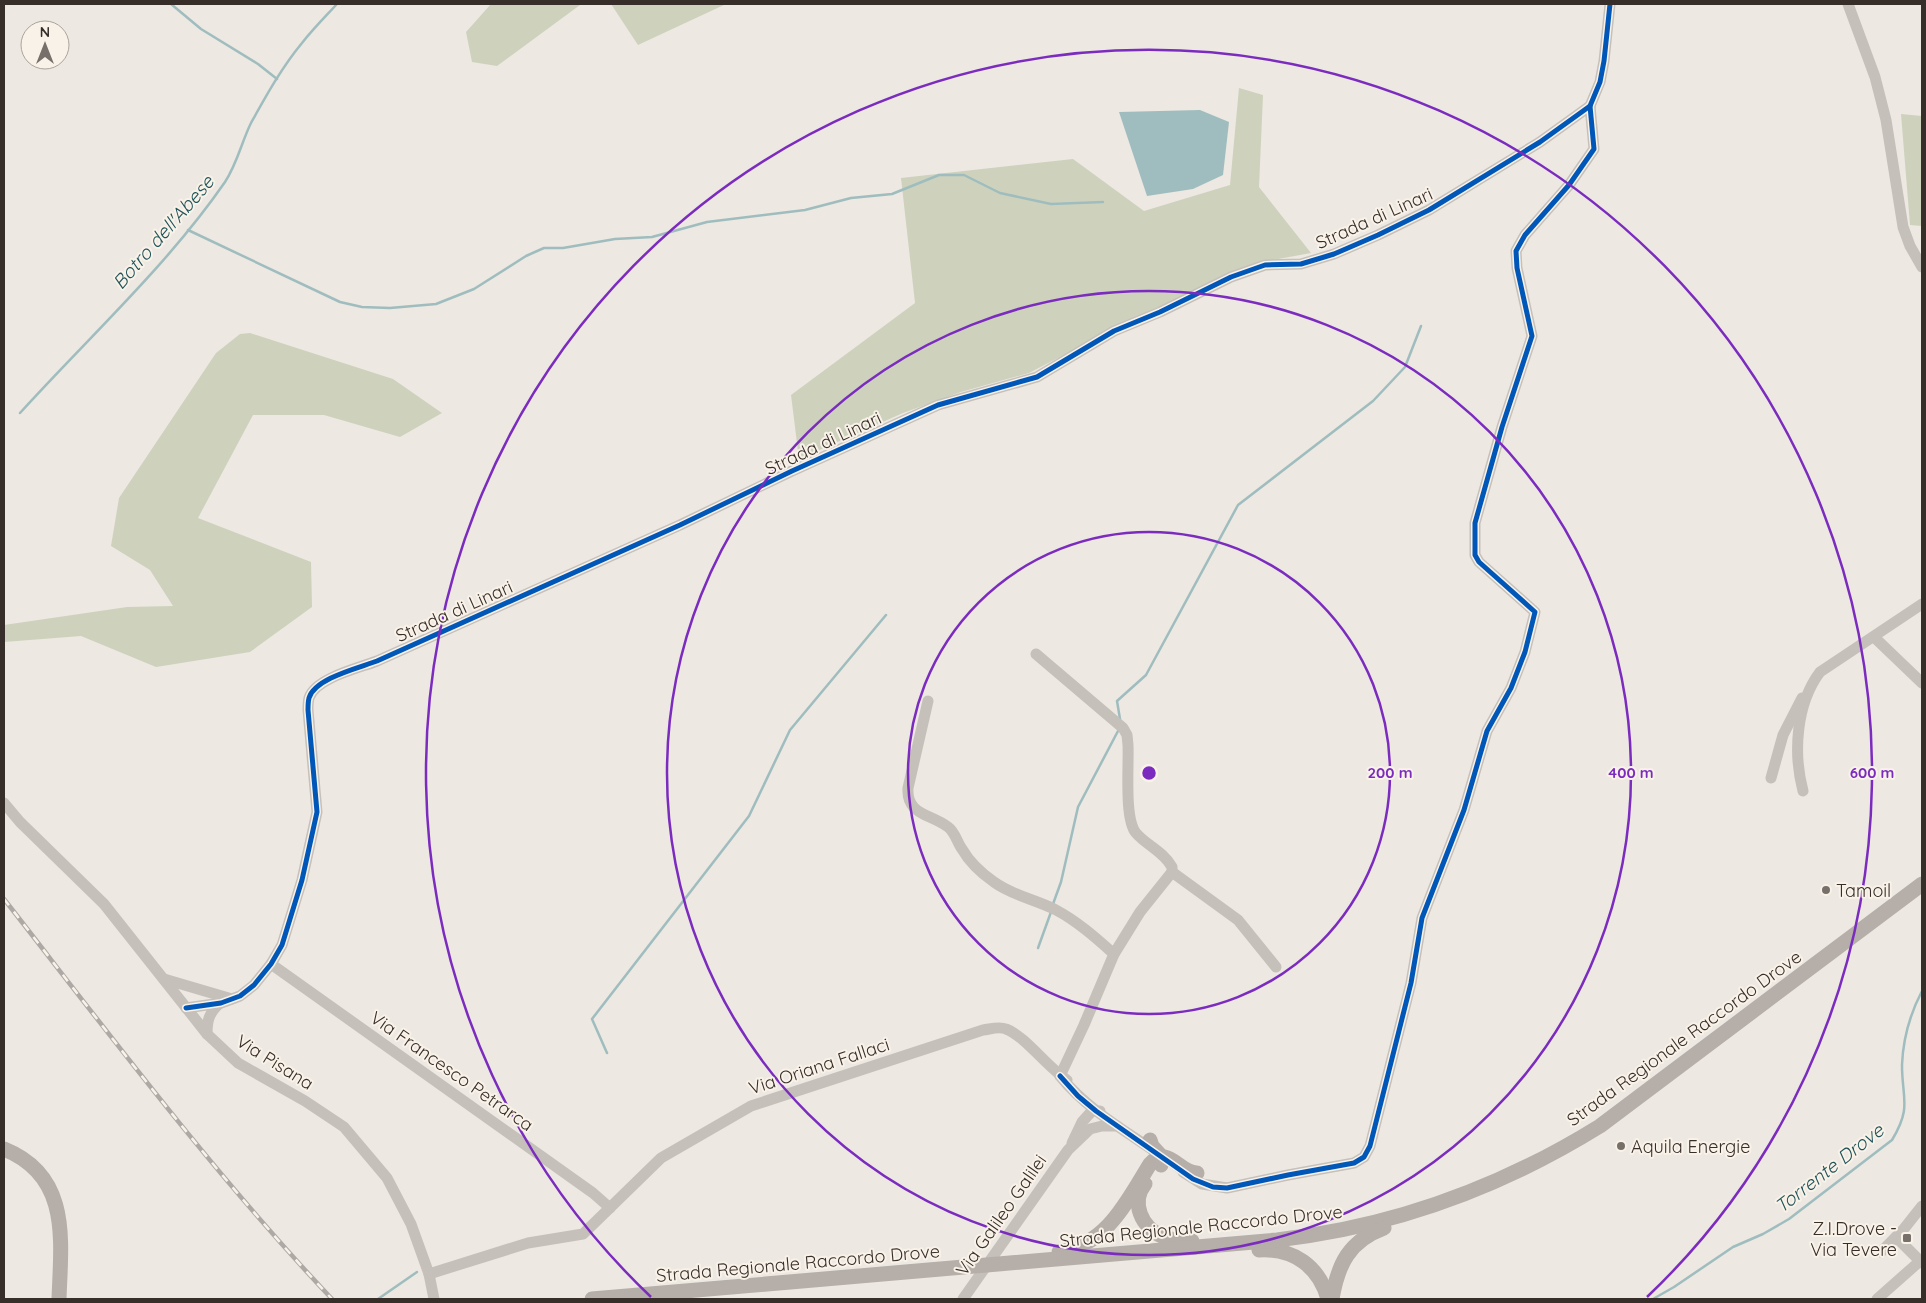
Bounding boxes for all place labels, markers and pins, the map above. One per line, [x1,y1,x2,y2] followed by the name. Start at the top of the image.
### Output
[1140,764,1158,782] centre of rings
[1836,879,1891,902] place label: Tamoil
[1820,884,1832,896] marker: Tamoil
[1631,1135,1750,1158] place label: Aquila Energie
[1615,1140,1627,1152] marker: Aquila Energie
[1810,1217,1897,1261] place label: Z.I.Drove - Via Tevere
[1901,1232,1913,1244] marker: Z.I.Drove - Via Tevere

